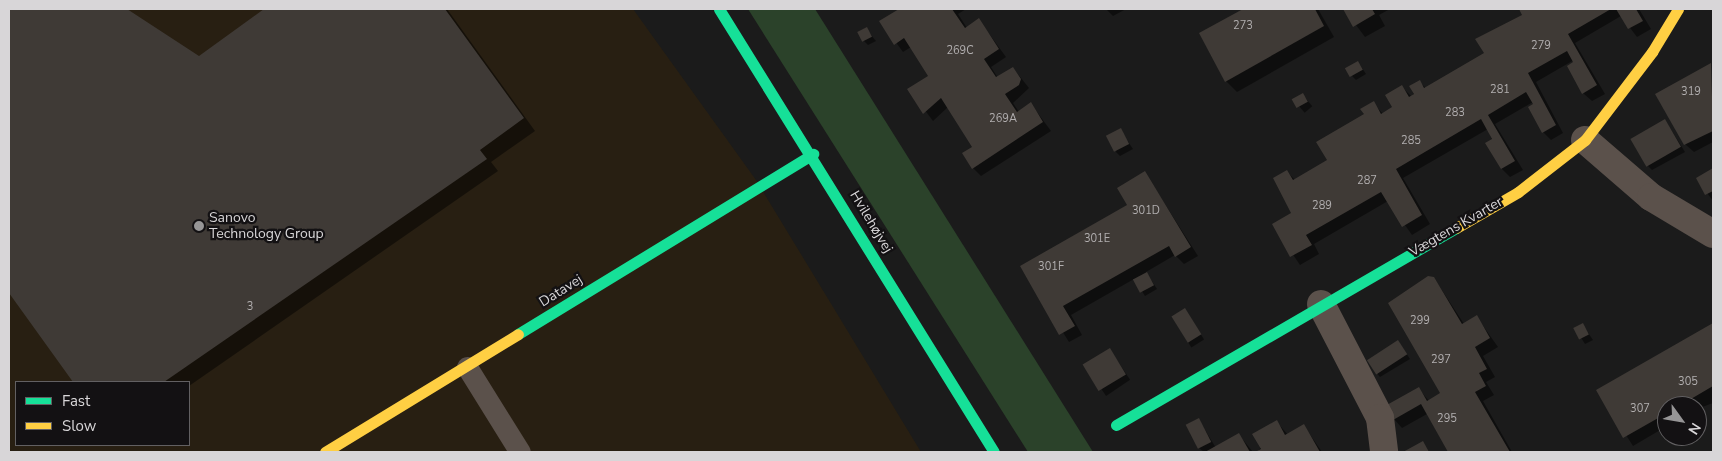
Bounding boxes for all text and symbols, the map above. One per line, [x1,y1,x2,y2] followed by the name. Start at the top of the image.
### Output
[1233,19,1253,33] house number: 273
[1531,39,1551,53] house number: 279
[946,44,974,58] house number: 269C
[1490,83,1510,97] house number: 281
[1681,85,1701,99] house number: 319
[1445,106,1465,120] house number: 283
[989,112,1017,126] house number: 269A
[1401,134,1421,148] house number: 285
[1357,174,1377,188] house number: 287
[846,188,896,256] street label: Hvilehøjvej
[1406,193,1506,261] street label: Vægtens Kvarter
[1312,199,1332,213] house number: 289
[1132,204,1160,218] house number: 301D
[209,210,324,242] place label: Sanovo Technology Group
[193,220,205,232] marker: Sanovo Technology Group
[1084,232,1110,246] house number: 301E
[1038,260,1064,274] house number: 301F
[536,271,586,311] street label: Datavej
[247,300,253,314] house number: 3
[1410,314,1430,328] house number: 299
[1431,353,1451,367] house number: 297
[1678,375,1698,389] house number: 305
[15,381,190,446] legend
[62,391,90,411] text: Fast
[1657,396,1707,446] north arrow
[1630,402,1650,416] house number: 307
[1437,412,1457,426] house number: 295
[62,416,96,436] text: Slow
[1683,419,1705,438] text: N

